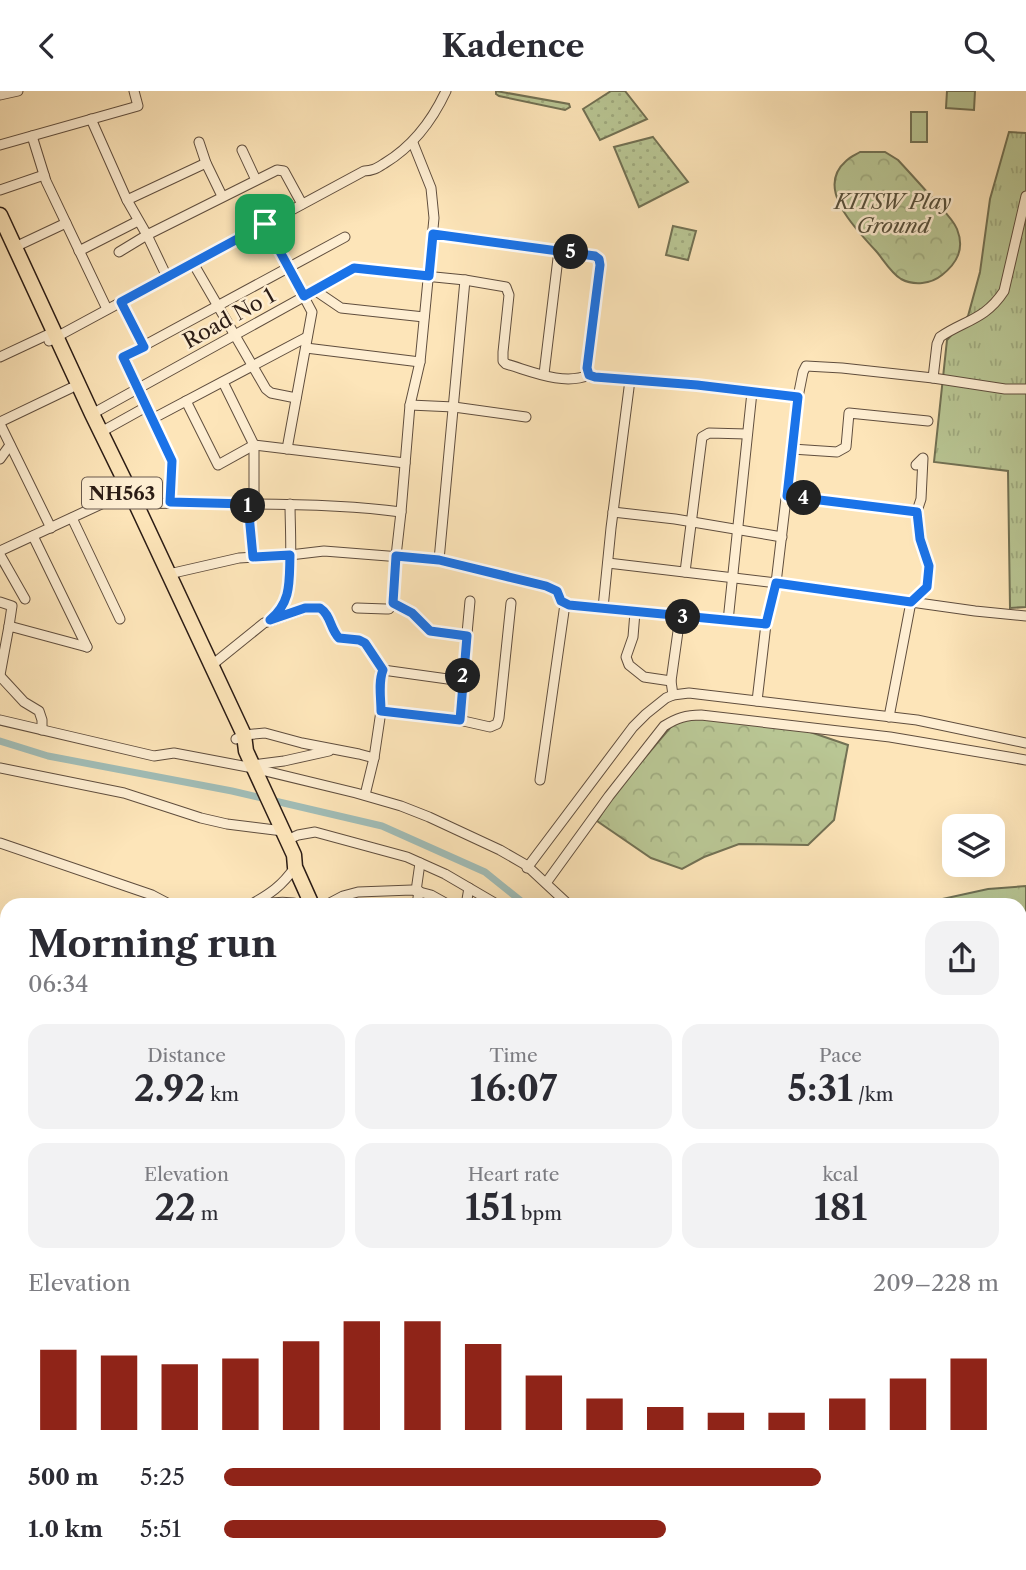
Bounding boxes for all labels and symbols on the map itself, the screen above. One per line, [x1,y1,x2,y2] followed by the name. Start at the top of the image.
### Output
[833,189,952,238] park label: KITSW Play Ground
[235,194,295,254] pin
[554,235,588,269] pin: 5
[178,282,280,354] street label: Road No 1
[82,477,162,509] road number: NH563
[786,481,822,515] pin: 4
[230,489,266,523] pin: 1
[666,599,700,635] pin: 3
[446,659,480,693] pin: 2

